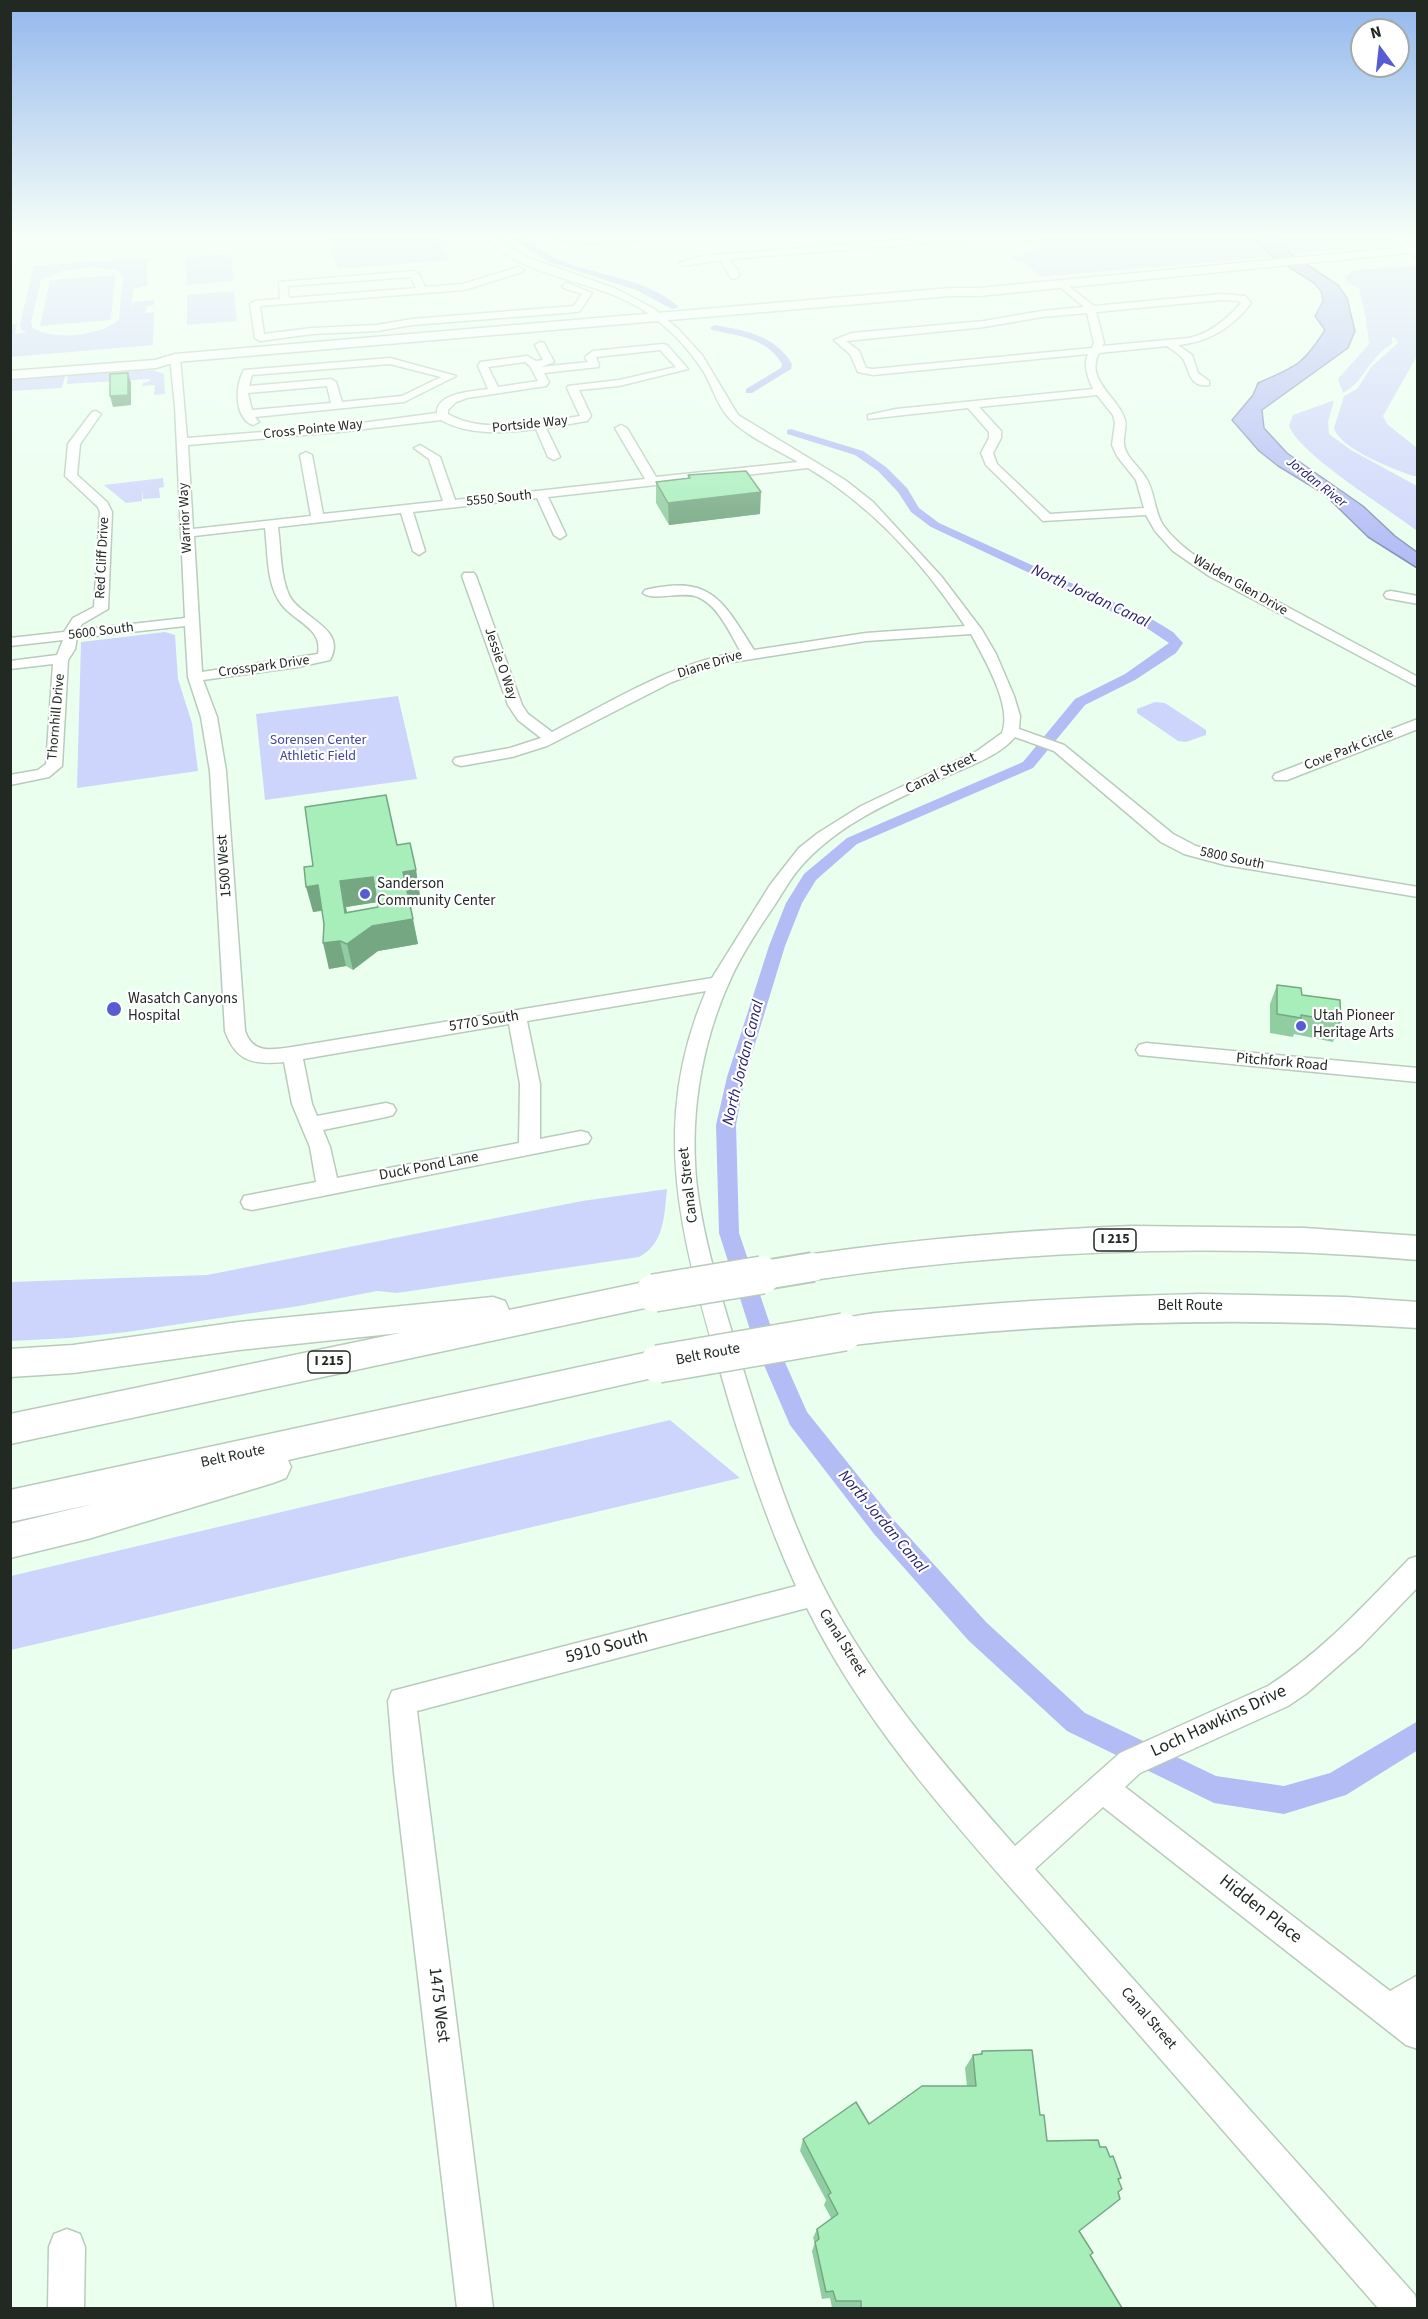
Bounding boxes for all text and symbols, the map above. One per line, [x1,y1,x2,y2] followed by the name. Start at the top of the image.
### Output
[1350,18,1410,78] north arrow
[1368,21,1384,45] text: N
[491,413,569,437] street label: Portside Way
[263,416,363,444] street label: Cross Pointe Way
[1282,454,1350,512] water label: Jordan River
[176,482,196,554] street label: Warrior Way
[465,487,533,511] street label: 5550 South
[92,517,114,599] street label: Red Cliff Drive
[1190,552,1290,620] street label: Walden Glen Drive
[1028,561,1152,633] water label: North Jordan Canal
[67,620,135,644] street label: 5600 South
[480,626,520,702] street label: Jessie O Way
[676,647,744,683] street label: Diane Drive
[217,652,311,682] street label: Crosspark Drive
[45,673,69,761] street label: Thornhill Drive
[1302,725,1396,775] street label: Cove Park Circle
[270,733,366,766] park label: Sorensen Center Athletic Field
[903,749,979,799] street label: Canal Street
[214,834,236,898] street label: 1500 West
[1198,844,1266,874] street label: 5800 South
[377,876,495,911] place label: Sanderson Community Center
[358,887,372,901] marker: Sanderson Community Center
[128,991,238,1026] place label: Wasatch Canyons Hospital
[719,998,769,1128] water label: North Jordan Canal
[105,1000,123,1018] marker: Wasatch Canyons Hospital
[448,1008,520,1036] street label: 5770 South
[1313,1008,1395,1043] place label: Utah Pioneer Heritage Arts
[1294,1019,1308,1033] marker: Utah Pioneer Heritage Arts
[1235,1050,1329,1076] street label: Pitchfork Road
[675,1146,703,1224] street label: Canal Street
[378,1149,480,1185] street label: Duck Pond Lane
[1094,1229,1136,1251] road number: I 215
[1157,1298,1223,1316] street label: Belt Route
[674,1340,742,1370] street label: Belt Route
[308,1351,350,1373] road number: I 215
[199,1441,267,1473] street label: Belt Route
[833,1467,931,1577] water label: North Jordan Canal
[814,1606,870,1680] street label: Canal Street
[563,1627,651,1669] street label: 5910 South
[1148,1681,1290,1763] street label: Loch Hawkins Drive
[1214,1871,1306,1949] street label: Hidden Place
[423,1966,453,2044] street label: 1475 West
[1116,1984,1180,2054] street label: Canal Street

